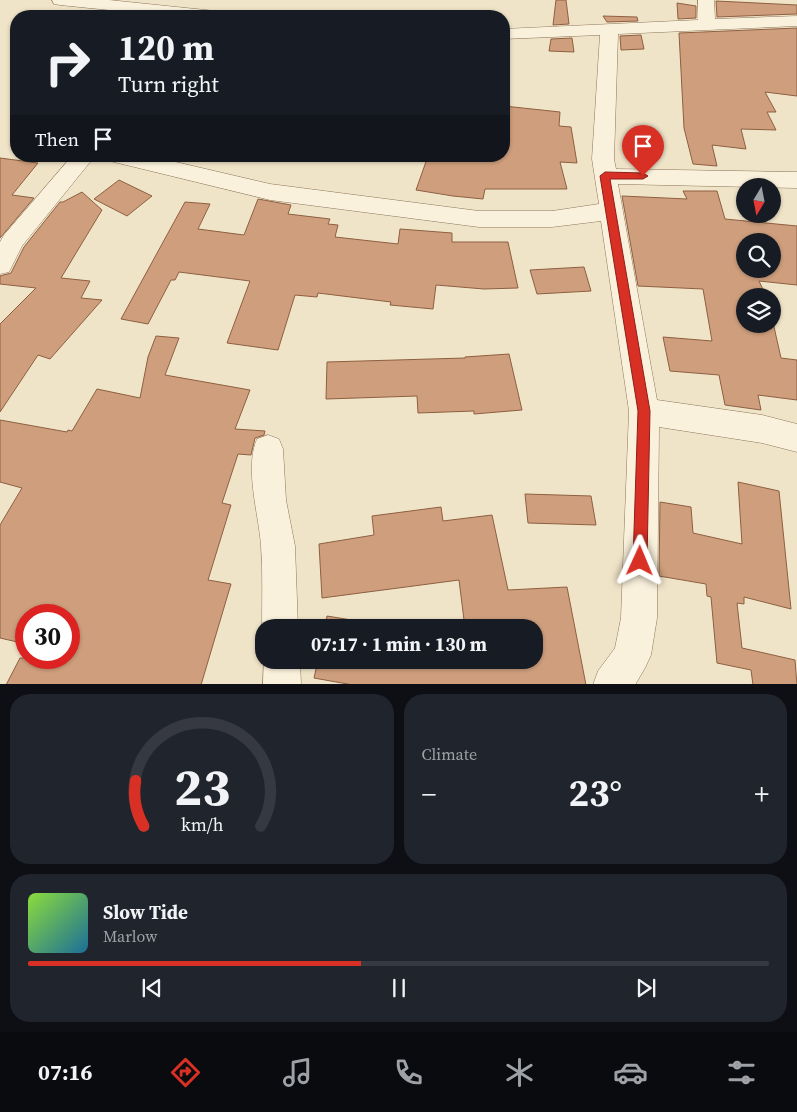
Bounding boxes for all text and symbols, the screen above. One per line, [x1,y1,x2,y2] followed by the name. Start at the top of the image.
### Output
[118,24,214,72] text: 120 m
[35,30,100,95] icon: right
[118,69,219,99] text: Turn right
[89,125,117,153] icon: arrive
[622,125,664,176] pin
[35,126,79,152] text: Then
[629,132,657,160] icon: arrive
[736,178,781,222] north arrow
[736,178,781,333] map controls
[736,233,781,278] button: search
[736,288,781,333] button: layers
[613,534,665,586] position arrow
[15,604,80,669] speed limit sign: 30
[311,631,487,657] text: 07:17 · 1 min · 130 m
[422,743,477,765] text: Climate
[174,751,230,822] text: 23
[568,767,622,819] text: 23°
[422,775,436,813] text: −
[754,775,769,813] text: +
[180,812,223,837] text: km/h
[103,899,188,925] text: Slow Tide
[103,925,158,947] text: Marlow
[138,974,166,1002] icon: previous
[385,974,413,1002] icon: pause
[632,974,660,1002] icon: next
[168,1055,203,1090] icon: directions
[280,1055,315,1090] icon: music
[391,1055,426,1090] icon: phone
[502,1055,537,1090] icon: climate
[613,1055,648,1090] icon: car
[724,1055,759,1090] icon: filters
[38,1057,92,1087] text: 07:16

